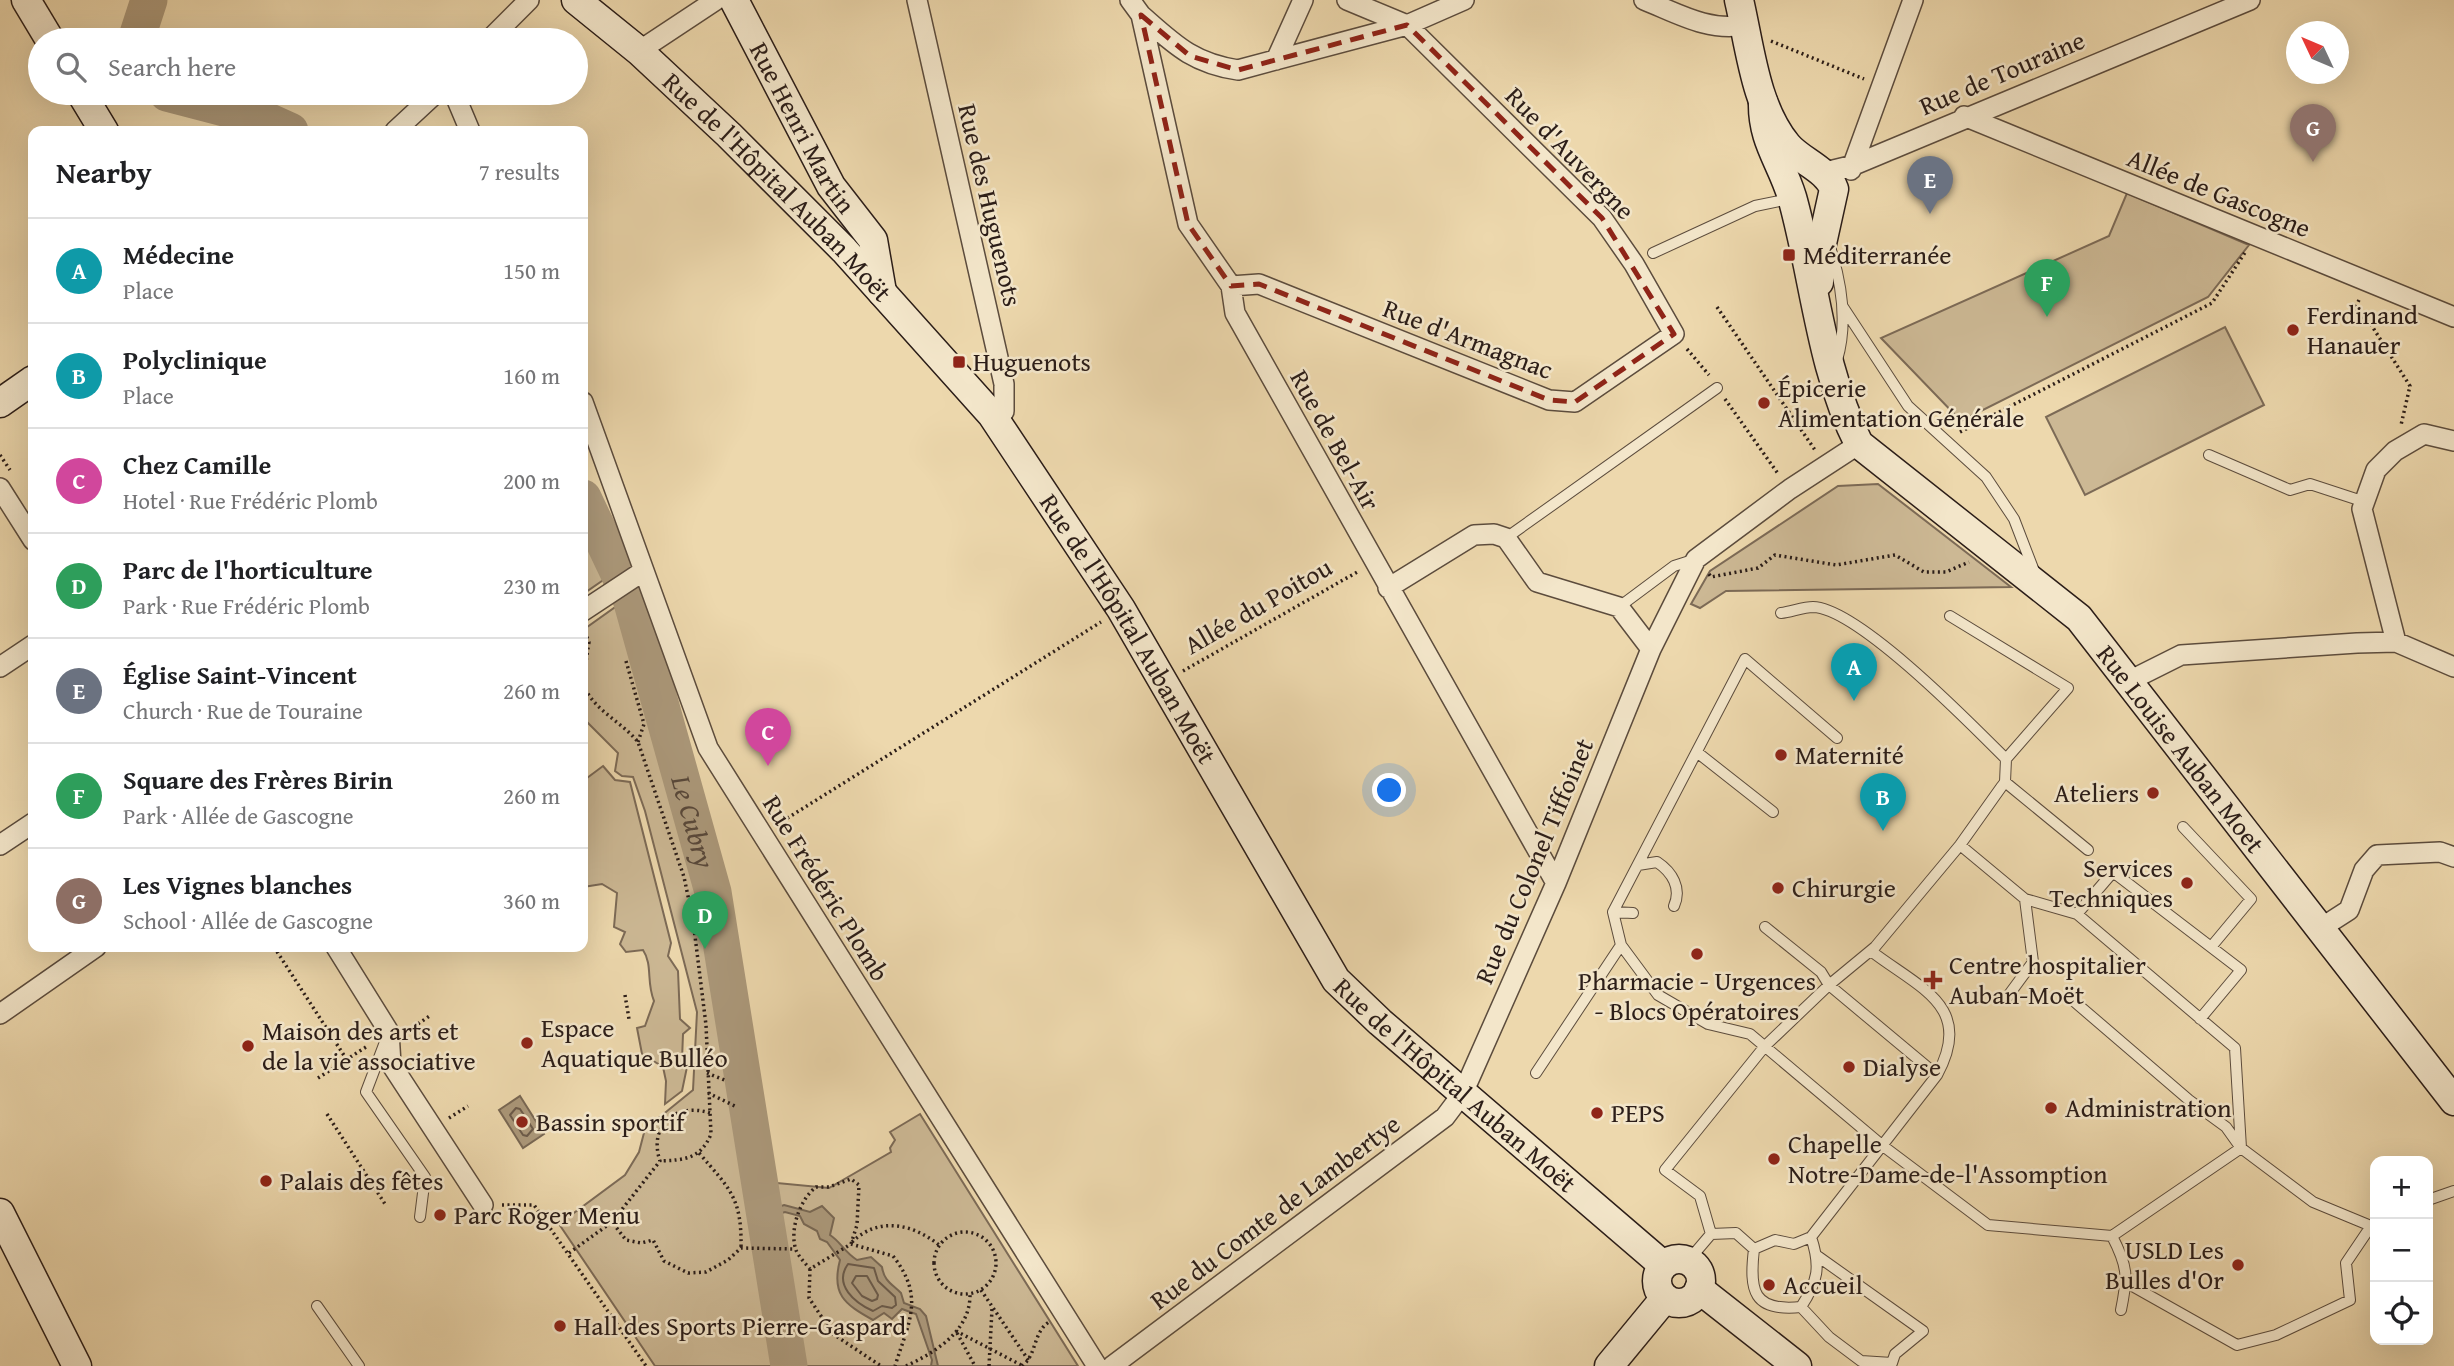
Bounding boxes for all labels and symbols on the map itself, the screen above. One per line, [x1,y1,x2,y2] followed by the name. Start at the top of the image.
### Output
[1913,20,2091,125] street label: Rue de Touraine
[2286,21,2349,84] north arrow
[740,35,866,222] street label: Rue Henri Martin
[654,63,901,310] street label: Rue de l'Hôpital Auban Moët
[1496,77,1644,228] street label: Rue d'Auvergne
[948,100,1033,310] street label: Rue des Huguenots
[2290,104,2336,162] pin: G
[2122,138,2317,247] street label: Allée de Gascogne
[1907,156,1953,214] pin: E
[1803,235,1952,274] place label: Méditerranée
[1781,247,1797,263] marker: Méditerranée
[2024,259,2070,317] pin: F
[1378,288,1559,389] street label: Rue d'Armagnac
[2307,295,2418,364] place label: Ferdinand Hanauer
[2285,322,2301,338] marker: Ferdinand Hanauer
[973,342,1091,381] place label: Huguenots
[951,354,967,370] marker: Huguenots
[1281,362,1390,518] street label: Rue de Bel-Air
[1778,368,2025,437] place label: Épicerie Alimentation Générale
[1756,395,1772,411] marker: Épicerie Alimentation Générale
[1030,485,1227,771] street label: Rue de l'Hôpital Auban Moët
[1176,547,1339,664] street label: Allée du Poitou
[2088,636,2274,861] street label: Rue Louise Auban Moet
[1831,643,1877,701] pin: A
[745,708,791,766] pin: C
[1464,732,1603,990] street label: Rue du Colonel Tiffoinet
[1795,735,1904,774] place label: Maternité
[1773,747,1789,763] marker: Maternité
[661,769,726,873] water label: Le Cubry
[1372,773,1406,807] your location
[1860,773,1906,831] pin: B
[2054,773,2139,812] place label: Ateliers
[2145,785,2161,801] marker: Ateliers
[753,787,899,988] street label: Rue Frédéric Plomb
[2049,848,2173,917] place label: Services Techniques
[1792,868,1896,907] place label: Chirurgie
[2179,875,2195,891] marker: Services Techniques
[1770,880,1786,896] marker: Chirurgie
[682,891,728,949] pin: D
[1949,945,2146,1014] place label: Centre hospitalier Auban-Moët
[1689,946,1705,962] marker: Pharmacie - Urgences - Blocs Opératoires
[1578,961,1816,1030] place label: Pharmacie - Urgences - Blocs Opératoires
[1325,968,1585,1202] street label: Rue de l'Hôpital Auban Moët
[1923,970,1943,990] marker: Centre hospitalier Auban-Moët
[541,1008,728,1077] place label: Espace Aquatique Bulléo
[262,1011,476,1080] place label: Maison des arts et de la vie associative
[519,1035,535,1051] marker: Espace Aquatique Bulléo
[240,1038,256,1054] marker: Maison des arts et de la vie associative
[1863,1047,1941,1086] place label: Dialyse
[1841,1059,1857,1075] marker: Dialyse
[2065,1088,2232,1127] place label: Administration
[1611,1093,1665,1132] place label: PEPS
[2043,1100,2059,1116] marker: Administration
[536,1102,687,1141] place label: Bassin sportif
[1141,1104,1408,1319] street label: Rue du Comte de Lambertye
[1589,1105,1605,1121] marker: PEPS
[514,1114,530,1130] marker: Bassin sportif
[1788,1124,2108,1193] place label: Chapelle Notre-Dame-de-l'Assomption
[1766,1151,1782,1167] marker: Chapelle Notre-Dame-de-l'Assomption
[280,1161,444,1200] place label: Palais des fêtes
[258,1173,274,1189] marker: Palais des fêtes
[454,1195,640,1234] place label: Parc Roger Menu
[432,1207,448,1223] marker: Parc Roger Menu
[2105,1230,2224,1299] place label: USLD Les Bulles d'Or
[2230,1257,2246,1273] marker: USLD Les Bulles d'Or
[1783,1265,1863,1304] place label: Accueil
[1761,1277,1777,1293] marker: Accueil
[574,1306,906,1345] place label: Hall des Sports Pierre-Gaspard
[552,1318,568,1334] marker: Hall des Sports Pierre-Gaspard

